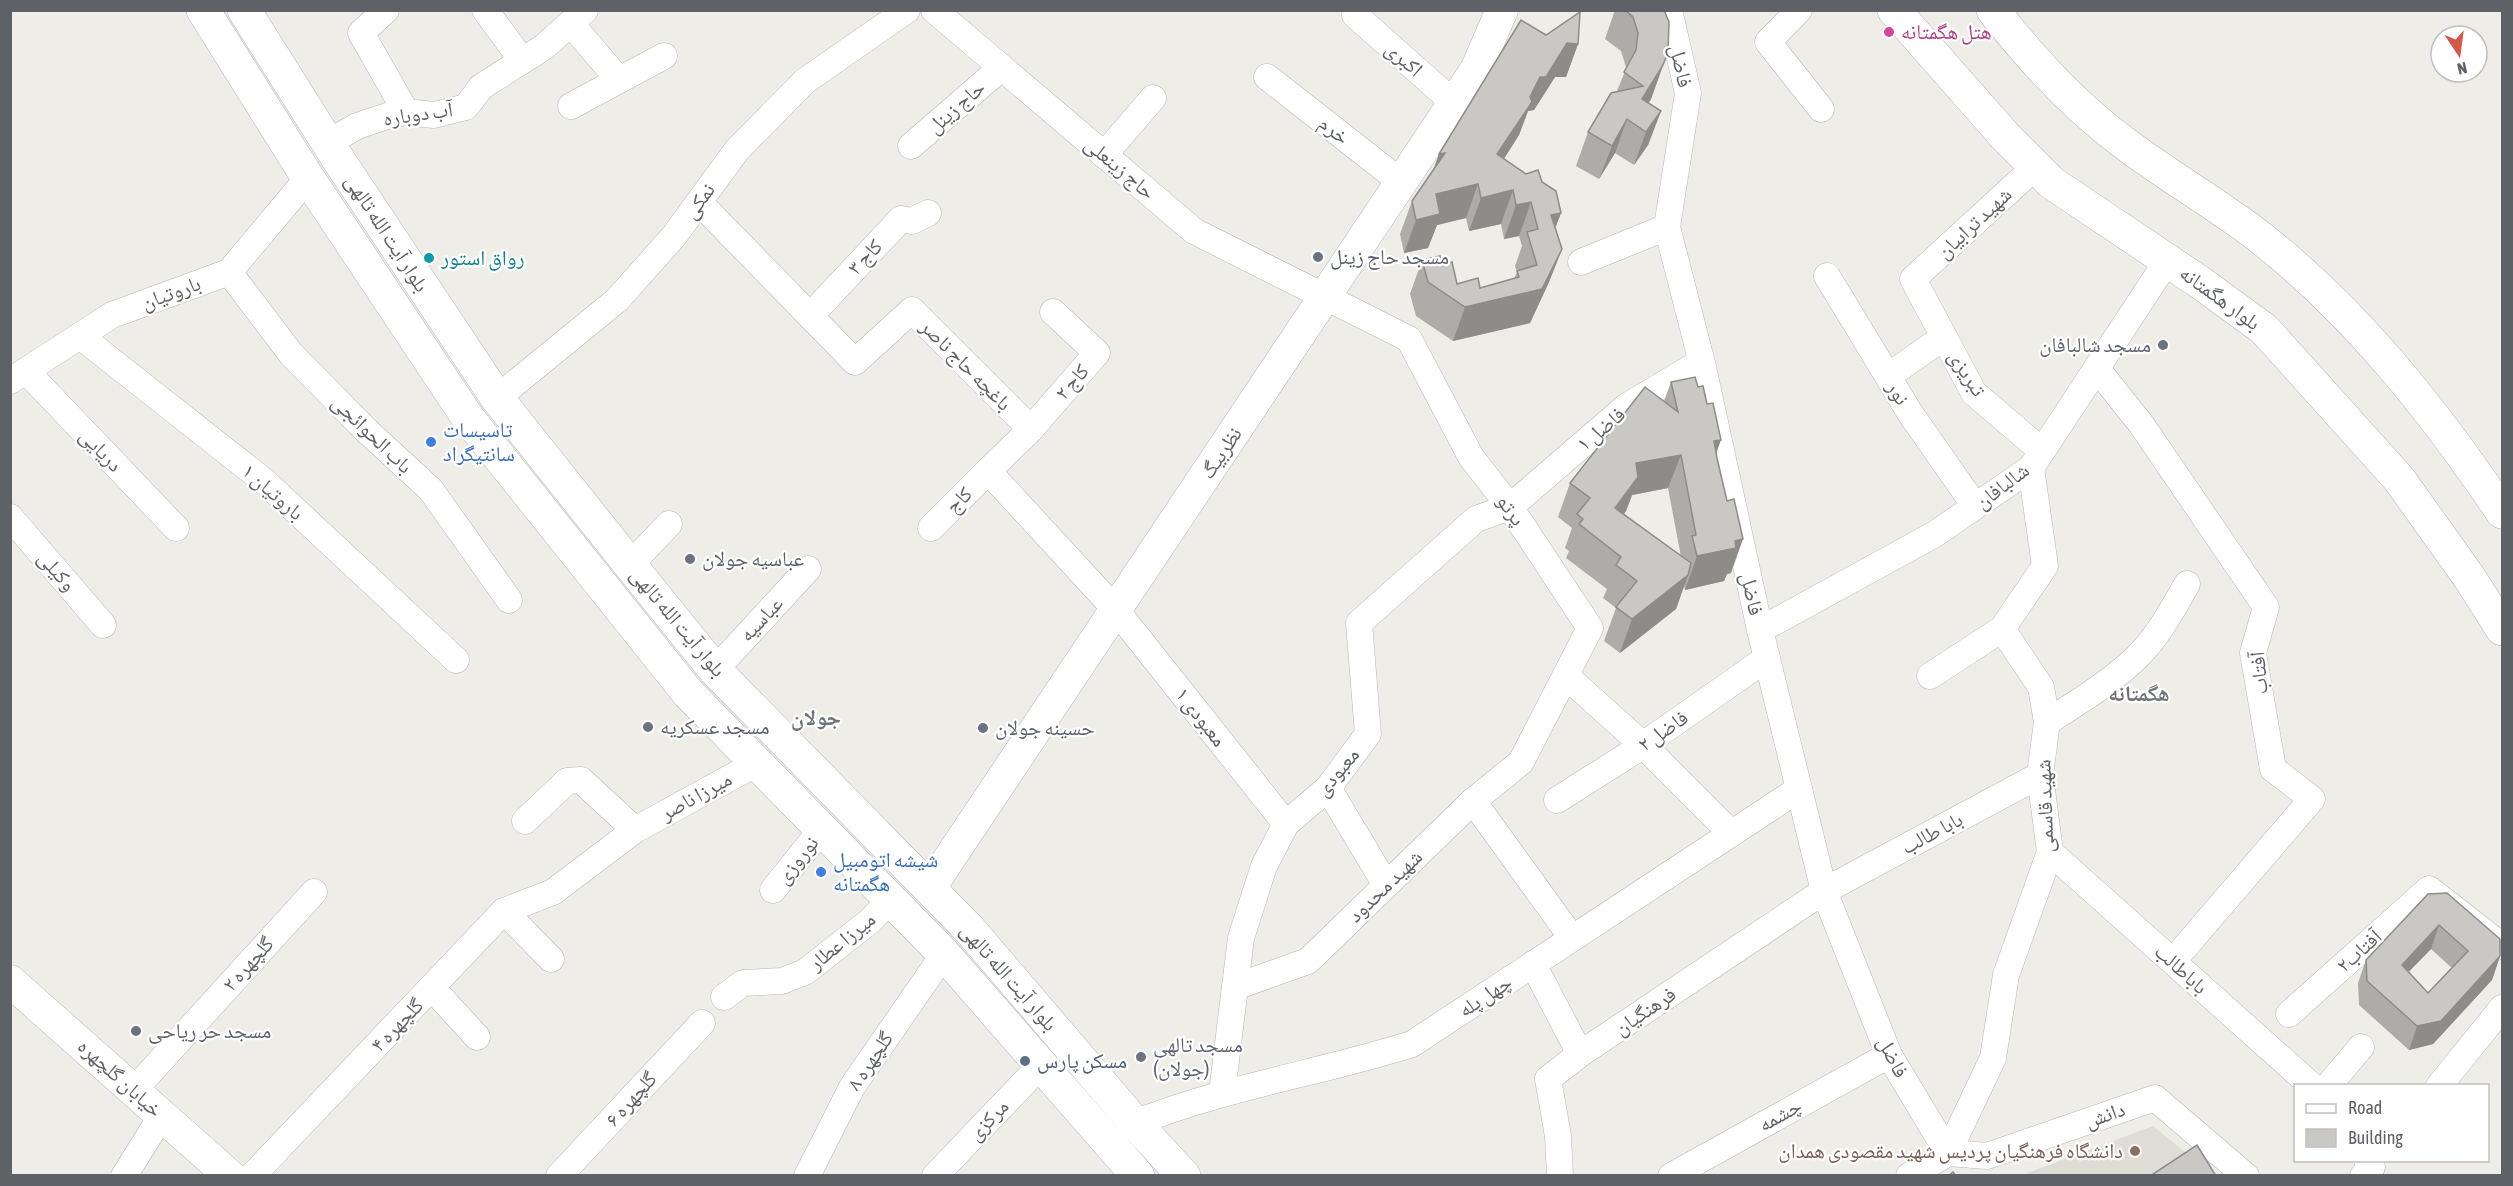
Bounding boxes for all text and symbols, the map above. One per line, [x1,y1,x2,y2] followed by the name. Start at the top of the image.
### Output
[1901,19,1992,45] place label: هتل هگمتانه
[2429,24,2489,84] north arrow
[1882,25,1896,39] marker: هتل هگمتانه
[1381,36,1428,82] street label: اکبری
[1664,42,1698,90] street label: فاضل
[2456,59,2469,78] text: N
[922,75,990,139] street label: حاج زینل
[381,96,455,130] street label: آب دوباره
[1313,110,1355,151] street label: خرم
[1079,131,1161,205] street label: حاج زینعلی
[339,169,435,297] street label: بلوار آیت الله تالهی
[677,178,721,224] street label: نمکی
[1931,181,2017,264] street label: شهید ترابیان
[842,233,888,280] street label: کاج ۳
[1330,244,1449,270] place label: مسجد حاج زینل
[440,245,525,271] place label: رواق استور
[1311,250,1325,264] marker: مسجد حاج زینل
[422,251,436,265] marker: رواق استور
[2175,260,2266,335] street label: بلوار هگمتانه
[138,270,204,315] street label: باروتیان
[914,313,1017,416] street label: باغچه حاج ناصر
[2039,332,2151,357] place label: مسجد شالبافان
[2156,338,2170,352] marker: مسجد شالبافان
[1943,345,1992,401] street label: تبریزی
[1049,358,1095,406] street label: کاج ۲
[1882,375,1915,409] street label: نور
[326,389,418,479] street label: باب الحوائجی
[1571,401,1631,457] street label: فاضل ۱
[443,417,515,465] place label: تاسیسات سانتیگراد
[1194,422,1247,483] street label: نظربیگ
[74,423,128,477] street label: دریایی
[424,435,438,449] marker: تاسیسات سانتیگراد
[1970,457,2034,514] street label: شالبافان
[237,458,309,525] street label: ۱ باروتیان
[940,481,978,519] street label: کاج
[1492,489,1531,530] street label: پرتو
[32,545,82,597] street label: وکیلی
[702,546,805,571] place label: عباسیه جولان
[683,552,697,566] marker: عباسیه جولان
[625,562,731,682] street label: بلوار آیت الله تالهی
[1735,570,1769,618] street label: فاضل
[733,590,788,646] street label: عباسیه
[2244,650,2272,696] street label: آفتاب
[2108,680,2170,706] district label: هگمتانه
[1171,682,1232,751] street label: معبودی ۱
[791,704,841,731] district label: جولان
[1633,704,1693,758] street label: فاضل ۲
[660,714,770,738] place label: مسجد عسکریه
[995,715,1095,740] place label: حسینه جولان
[641,720,655,734] marker: مسجد عسکریه
[976,721,990,735] marker: حسینه جولان
[1309,742,1364,801] street label: معبودی
[2030,759,2060,853] street label: شهید قاسمی
[655,766,735,825] street label: میرزا ناصر
[1897,806,1967,859] street label: بابا طالب
[770,831,824,889] street label: نوروزی
[1342,844,1427,927] street label: شهید محدود
[833,847,938,895] place label: شیشه اتومبیل هگمتانه
[814,865,828,879] marker: شیشه اتومبیل هگمتانه
[802,906,880,975] street label: میرزا عطار
[955,917,1063,1037] street label: بلوار آیت الله تالهی
[2331,923,2387,977] street label: آفتاب۲
[217,931,279,996] street label: گلچهره ۲
[2150,938,2213,999] street label: باباطالب
[1453,969,1517,1023] street label: چهل پله
[1609,981,1680,1040] street label: فرهنگیان
[365,992,428,1057] street label: گلچهره ۴
[148,1018,271,1044] place label: مسجد حر ریاحی
[129,1024,143,1038] marker: مسجد حر ریاحی
[841,1026,898,1095] street label: گلچهره ۸
[1153,1032,1243,1081] place label: مسجد تالهی (جولان)
[1872,1032,1914,1082] street label: فاضل
[73,1033,168,1122] street label: خیابان گلچهره
[1037,1048,1127,1074] place label: مسکن پارس
[1134,1050,1148,1064] marker: مسجد تالهی (جولان)
[1018,1054,1032,1068] marker: مسکن پارس
[600,1066,662,1131] street label: گلچهره ۶
[2294,1084,2489,1162] legend
[1754,1093,1806,1136] street label: چشمه
[962,1094,1013,1146] street label: مرکزی
[2081,1096,2129,1134] street label: دانش
[2348,1097,2382,1118] text: Road
[2348,1127,2403,1148] text: Building
[1778,1138,2123,1164] place label: دانشگاه فرهنگیان پردیس شهید مقصودی همدان
[2128,1144,2142,1158] marker: دانشگاه فرهنگیان پردیس شهید مقصودی همدان

